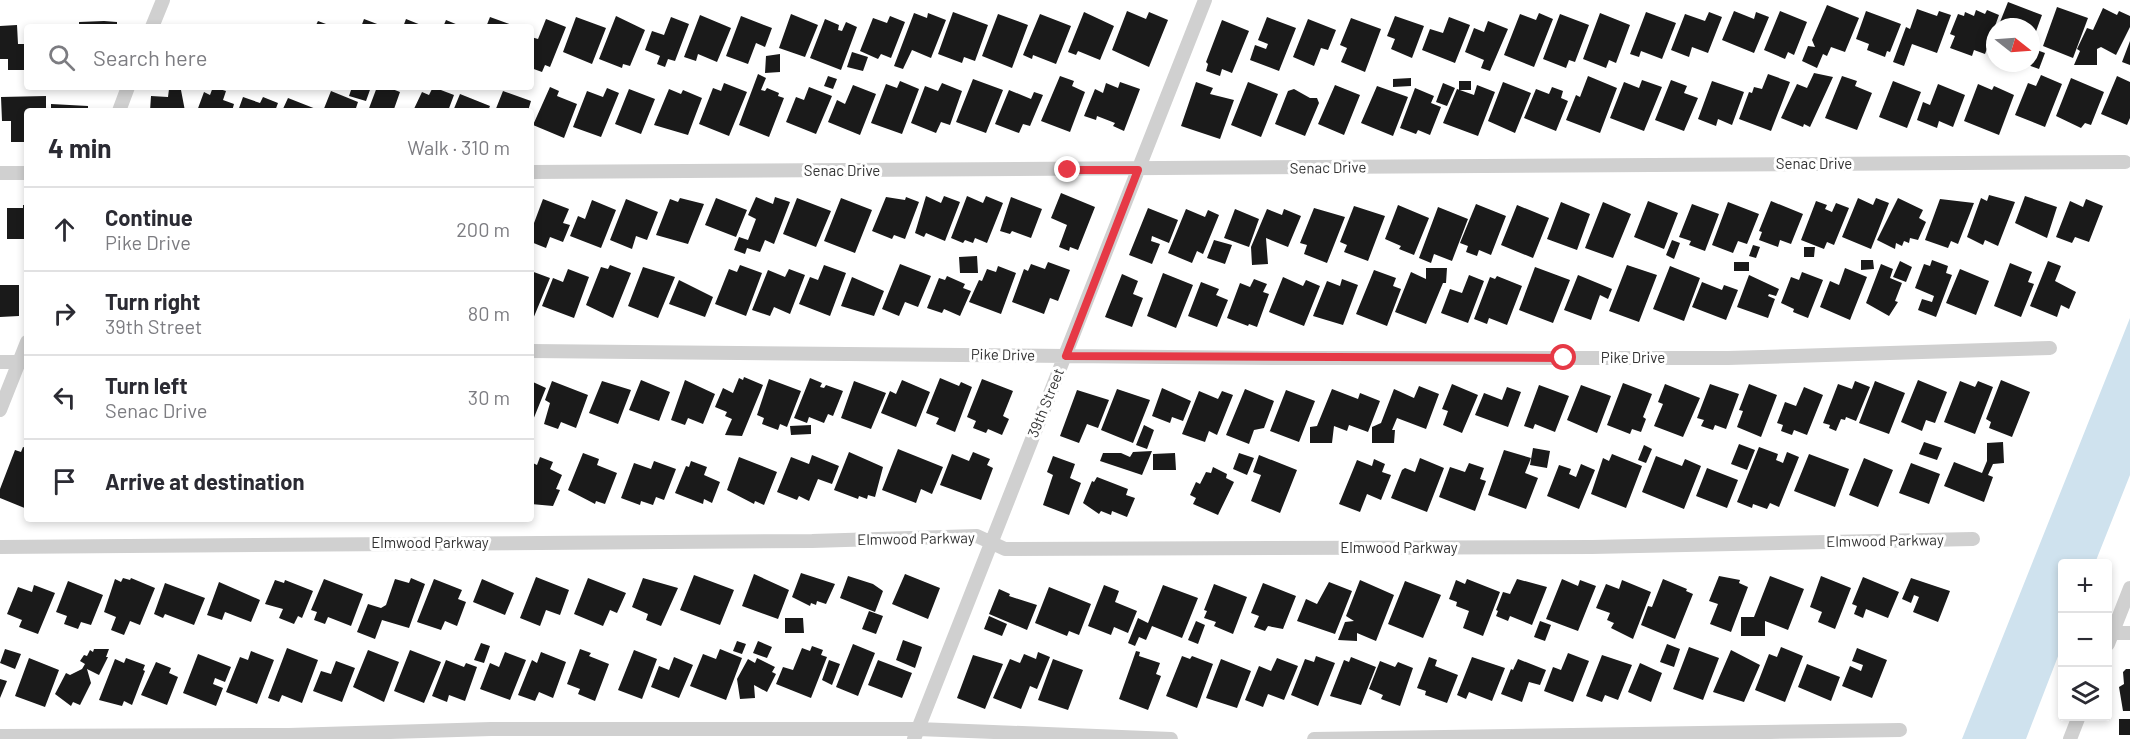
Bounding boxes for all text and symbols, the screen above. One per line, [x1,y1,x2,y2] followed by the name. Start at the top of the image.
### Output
[1986,18,2040,72] north arrow
[24,24,534,90] search box
[45,41,78,74] icon: search
[93,44,207,70] text: Search here
[48,132,112,163] text: 4 min
[407,135,510,159] text: Walk · 310 m
[1776,154,1852,172] street label: Senac Drive
[1054,156,1080,182] route end
[1289,157,1367,177] street label: Senac Drive
[804,161,880,179] street label: Senac Drive
[105,204,193,230] text: Continue
[48,213,81,246] icon: ahead
[456,217,510,241] text: 200 m
[105,230,191,254] text: Pike Drive
[105,288,200,314] text: Turn right
[48,297,81,330] icon: right
[468,301,510,325] text: 80 m
[105,314,202,338] text: 39th Street
[971,344,1035,364] street label: Pike Drive
[1550,344,1576,370] route start
[1601,348,1665,366] street label: Pike Drive
[1023,365,1067,440] street label: 39th Street
[105,372,188,398] text: Turn left
[48,381,81,414] icon: left
[468,385,510,409] text: 30 m
[105,398,207,422] text: Senac Drive
[48,465,81,498] icon: arrive
[105,468,304,494] text: Arrive at destination
[857,528,975,548] street label: Elmwood Parkway
[1826,530,1944,550] street label: Elmwood Parkway
[371,533,489,551] street label: Elmwood Parkway
[1340,538,1458,556] street label: Elmwood Parkway
[2058,559,2112,721] map controls
[2058,559,2112,613] button: +
[2058,613,2112,667] button: −
[2058,667,2112,721] button: layers

